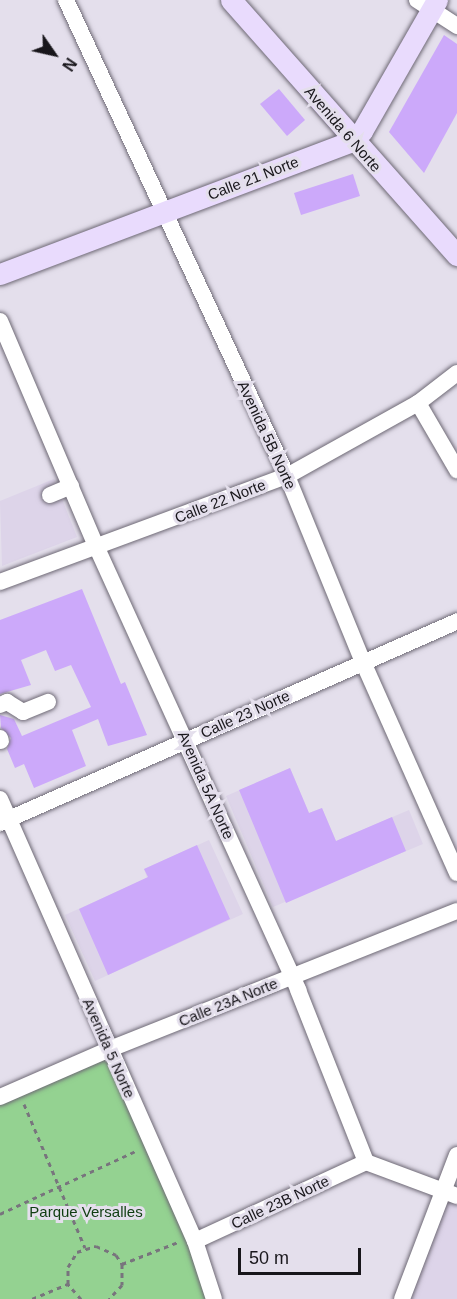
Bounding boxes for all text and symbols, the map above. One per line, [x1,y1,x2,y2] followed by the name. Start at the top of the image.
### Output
[24,24,84,84] north arrow
[59,55,80,74] text: N
[301,83,385,175] street label: Avenida 6 Norte
[205,152,301,204] street label: Calle 21 Norte
[234,378,300,492] street label: Avenida 5B Norte
[172,475,268,527] street label: Calle 22 Norte
[198,686,292,742] street label: Calle 23 Norte
[174,728,238,842] street label: Avenida 5A Norte
[176,974,280,1030] street label: Calle 23A Norte
[79,995,139,1101] street label: Avenida 5 Norte
[228,1171,332,1233] street label: Calle 23B Norte
[29,1203,143,1221] park label: Parque Versalles
[241,1236,364,1274] scale bar
[249,1248,289,1268] text: 50 m

